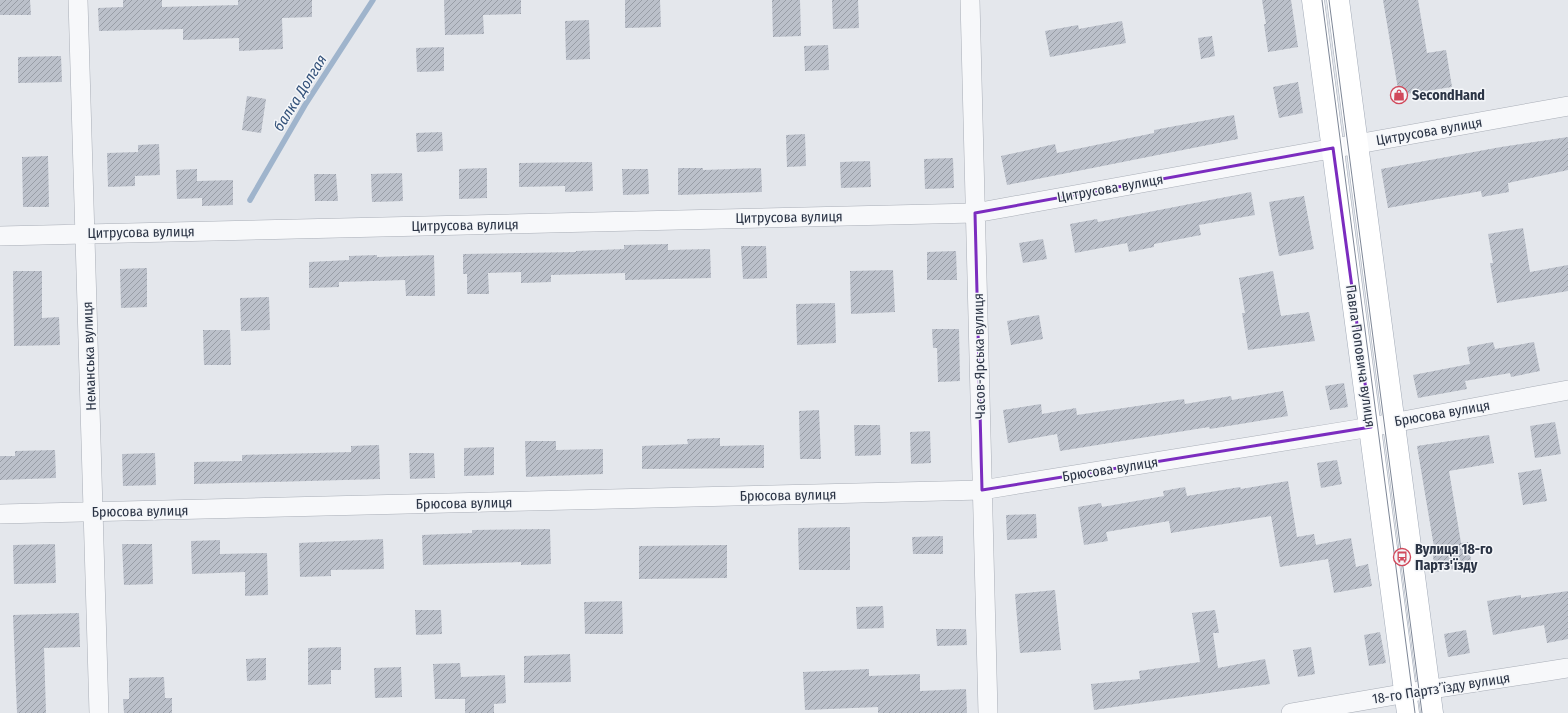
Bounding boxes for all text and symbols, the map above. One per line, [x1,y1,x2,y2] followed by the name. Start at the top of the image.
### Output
[269,51,331,135] water label: балка Долгая
[1389,85,1409,105] shop icon: SecondHand
[1412,87,1485,104] place label: SecondHand
[1375,114,1483,149] street label: Цитрусова вулиця
[1056,171,1164,206] street label: Цитрусова вулиця
[735,208,843,227] street label: Цитрусова вулиця
[411,216,519,235] street label: Цитрусова вулиця
[87,223,195,242] street label: Цитрусова вулиця
[1342,284,1379,428] street label: Павла Поповича вулиця
[970,293,989,419] street label: Часов-Ярська вулиця
[79,301,100,411] street label: Неманська вулиця
[1393,397,1491,430] street label: Брюсова вулиця
[1061,454,1159,485] street label: Брюсова вулиця
[739,486,837,505] street label: Брюсова вулиця
[415,494,513,513] street label: Брюсова вулиця
[91,502,189,521] street label: Брюсова вулиця
[1415,541,1493,574] place label: Вулиця 18-го Партз'їзду
[1392,547,1412,567] bus stop icon: Вулиця 18-го Партз'їзду
[1371,669,1511,708] street label: 18-го Партз’їзду вулиця

